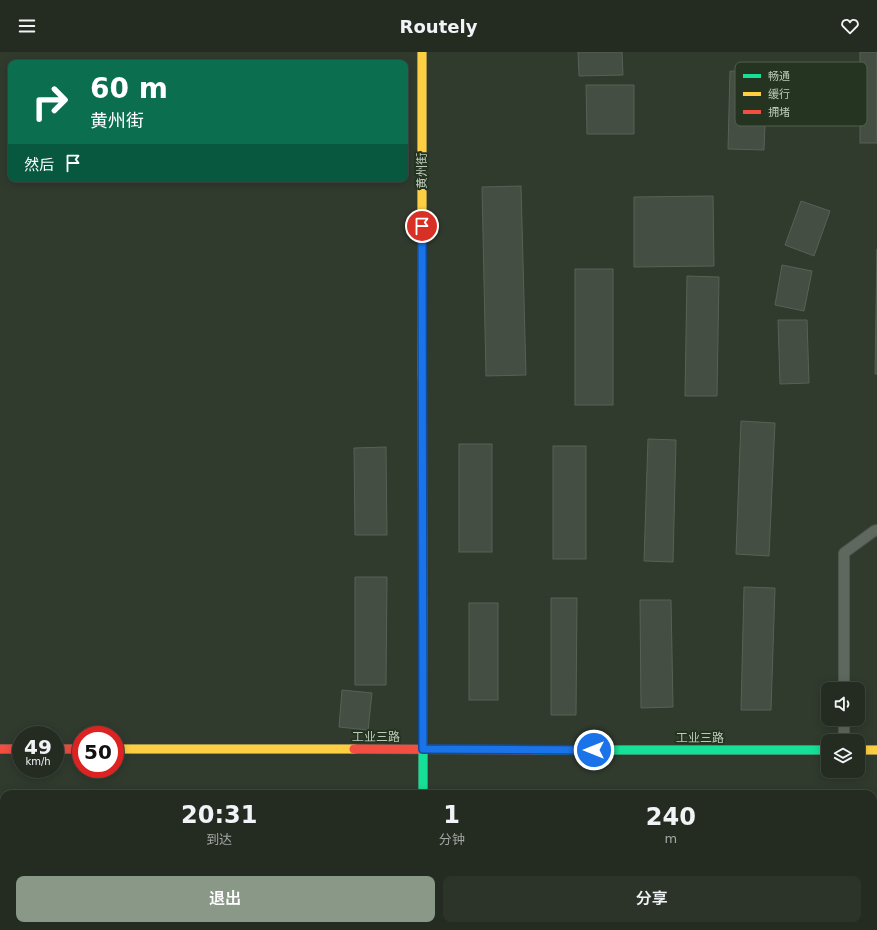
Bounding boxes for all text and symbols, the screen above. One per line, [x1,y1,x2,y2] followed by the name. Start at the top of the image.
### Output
[16,15,38,37] icon: menu
[839,15,861,37] icon: heart
[400,16,477,37] text: Routely
[735,62,867,126] legend
[768,70,790,83] text: 畅通
[90,72,168,105] text: 60 m
[24,76,76,128] icon: right
[768,88,790,101] text: 缓行
[768,106,790,119] text: 拥堵
[90,110,144,131] text: 黄州街
[62,152,84,174] icon: arrive
[415,153,429,189] street label: 黄州街
[24,156,54,174] text: 然后
[405,209,439,243] pin
[411,215,433,237] icon: arrive
[821,682,865,778] map controls
[821,682,865,726] button: sound
[72,726,124,778] speed limit sign: 50
[573,729,615,771] position arrow
[352,730,400,744] street label: 工业三路
[676,731,724,745] street label: 工业三路
[821,734,865,778] button: layers
[24,735,52,759] text: 49
[25,756,51,767] text: km/h
[181,801,258,829] text: 20:31
[443,801,460,829] text: 1
[646,803,696,831] text: 240
[664,831,677,846] text: m
[206,832,232,847] text: 到达
[439,832,465,847] text: 分钟
[16,876,435,922] button: 退出
[443,876,861,922] button: 分享

